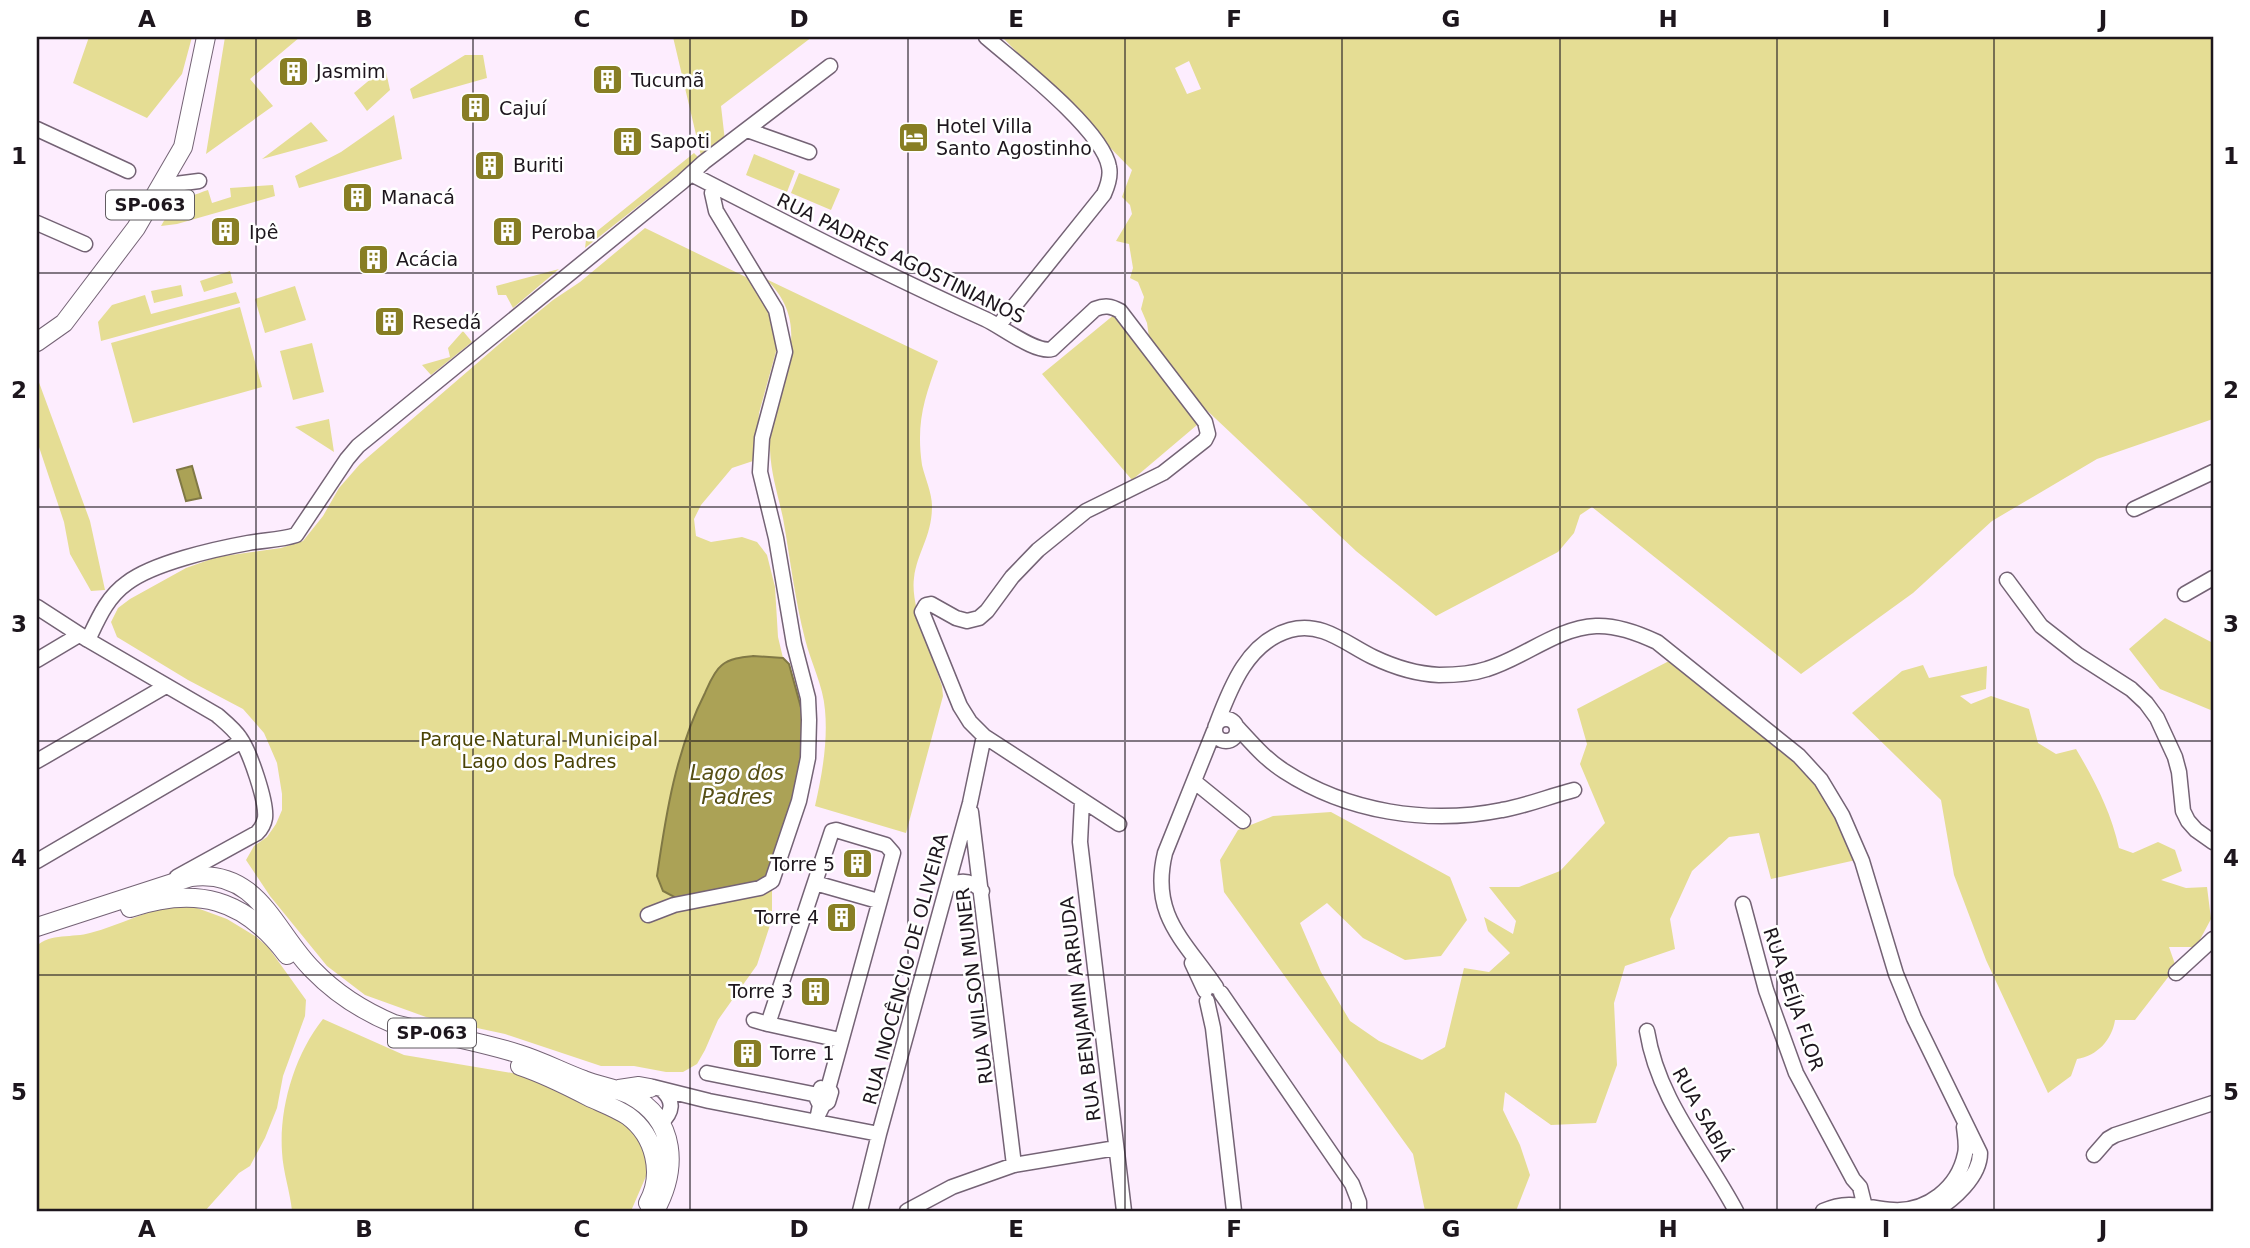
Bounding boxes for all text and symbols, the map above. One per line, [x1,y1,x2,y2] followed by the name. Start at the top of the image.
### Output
[138,6,156,32] text: A
[355,6,373,32] text: B
[574,6,590,32] text: C
[789,6,809,32] text: D
[1008,6,1024,32] text: E
[1226,6,1242,32] text: F
[1442,6,1460,32] text: G
[1658,6,1678,32] text: H
[1882,6,1890,32] text: I
[2097,6,2107,32] text: J
[276,54,310,88] building icon: Jasmim
[315,60,385,82] place label: Jasmim
[591,63,625,97] building icon: Tucumã
[630,69,704,91] place label: Tucumã
[459,91,493,125] building icon: Cajuí
[499,97,547,119] place label: Cajuí
[936,115,1092,159] place label: Hotel Villa Santo Agostinho
[896,120,930,154] hotel icon: Hotel Villa Santo Agostinho
[610,124,644,158] building icon: Sapoti
[650,130,710,152] place label: Sapoti
[11,143,27,169] text: 1
[2223,143,2239,169] text: 1
[473,148,507,182] building icon: Buriti
[513,154,564,176] place label: Buriti
[341,180,375,214] building icon: Manacá
[381,186,455,208] place label: Manacá
[773,188,1029,328] street label: RUA PADRES AGOSTINIANOS
[106,190,194,220] road number: SP-063
[209,215,243,249] building icon: Ipê
[491,215,525,249] building icon: Peroba
[249,221,278,243] place label: Ipê
[531,221,596,243] place label: Peroba
[356,242,390,276] building icon: Acácia
[396,248,458,270] place label: Acácia
[372,305,406,339] building icon: Resedá
[412,311,481,333] place label: Resedá
[11,377,27,403] text: 2
[2223,377,2239,403] text: 2
[11,611,27,637] text: 3
[2223,611,2239,637] text: 3
[420,728,658,772] park label: Parque Natural Municipal Lago dos Padres
[690,761,784,809] water label: Lago dos Padres
[858,831,952,1107] street label: RUA INOCÊNCIO DE OLIVEIRA
[11,845,27,871] text: 4
[2223,845,2239,871] text: 4
[841,847,875,881] building icon: Torre 5
[769,853,835,875] place label: Torre 5
[951,886,997,1086] street label: RUA WILSON MUNER
[1055,895,1105,1123] street label: RUA BENJAMIN ARRUDA
[825,900,859,934] building icon: Torre 4
[753,906,819,928] place label: Torre 4
[1759,924,1829,1074] street label: RUA BEÍJA FLOR
[799,974,833,1008] building icon: Torre 3
[727,980,793,1002] place label: Torre 3
[388,1018,476,1048] road number: SP-063
[730,1036,764,1070] building icon: Torre 1
[769,1042,835,1064] place label: Torre 1
[1668,1064,1738,1164] street label: RUA SABIÁ
[11,1079,27,1105] text: 5
[2223,1079,2239,1105] text: 5
[138,1216,156,1242] text: A
[355,1216,373,1242] text: B
[574,1216,590,1242] text: C
[789,1216,809,1242] text: D
[1008,1216,1024,1242] text: E
[1226,1216,1242,1242] text: F
[1442,1216,1460,1242] text: G
[1658,1216,1678,1242] text: H
[1882,1216,1890,1242] text: I
[2097,1216,2107,1242] text: J

